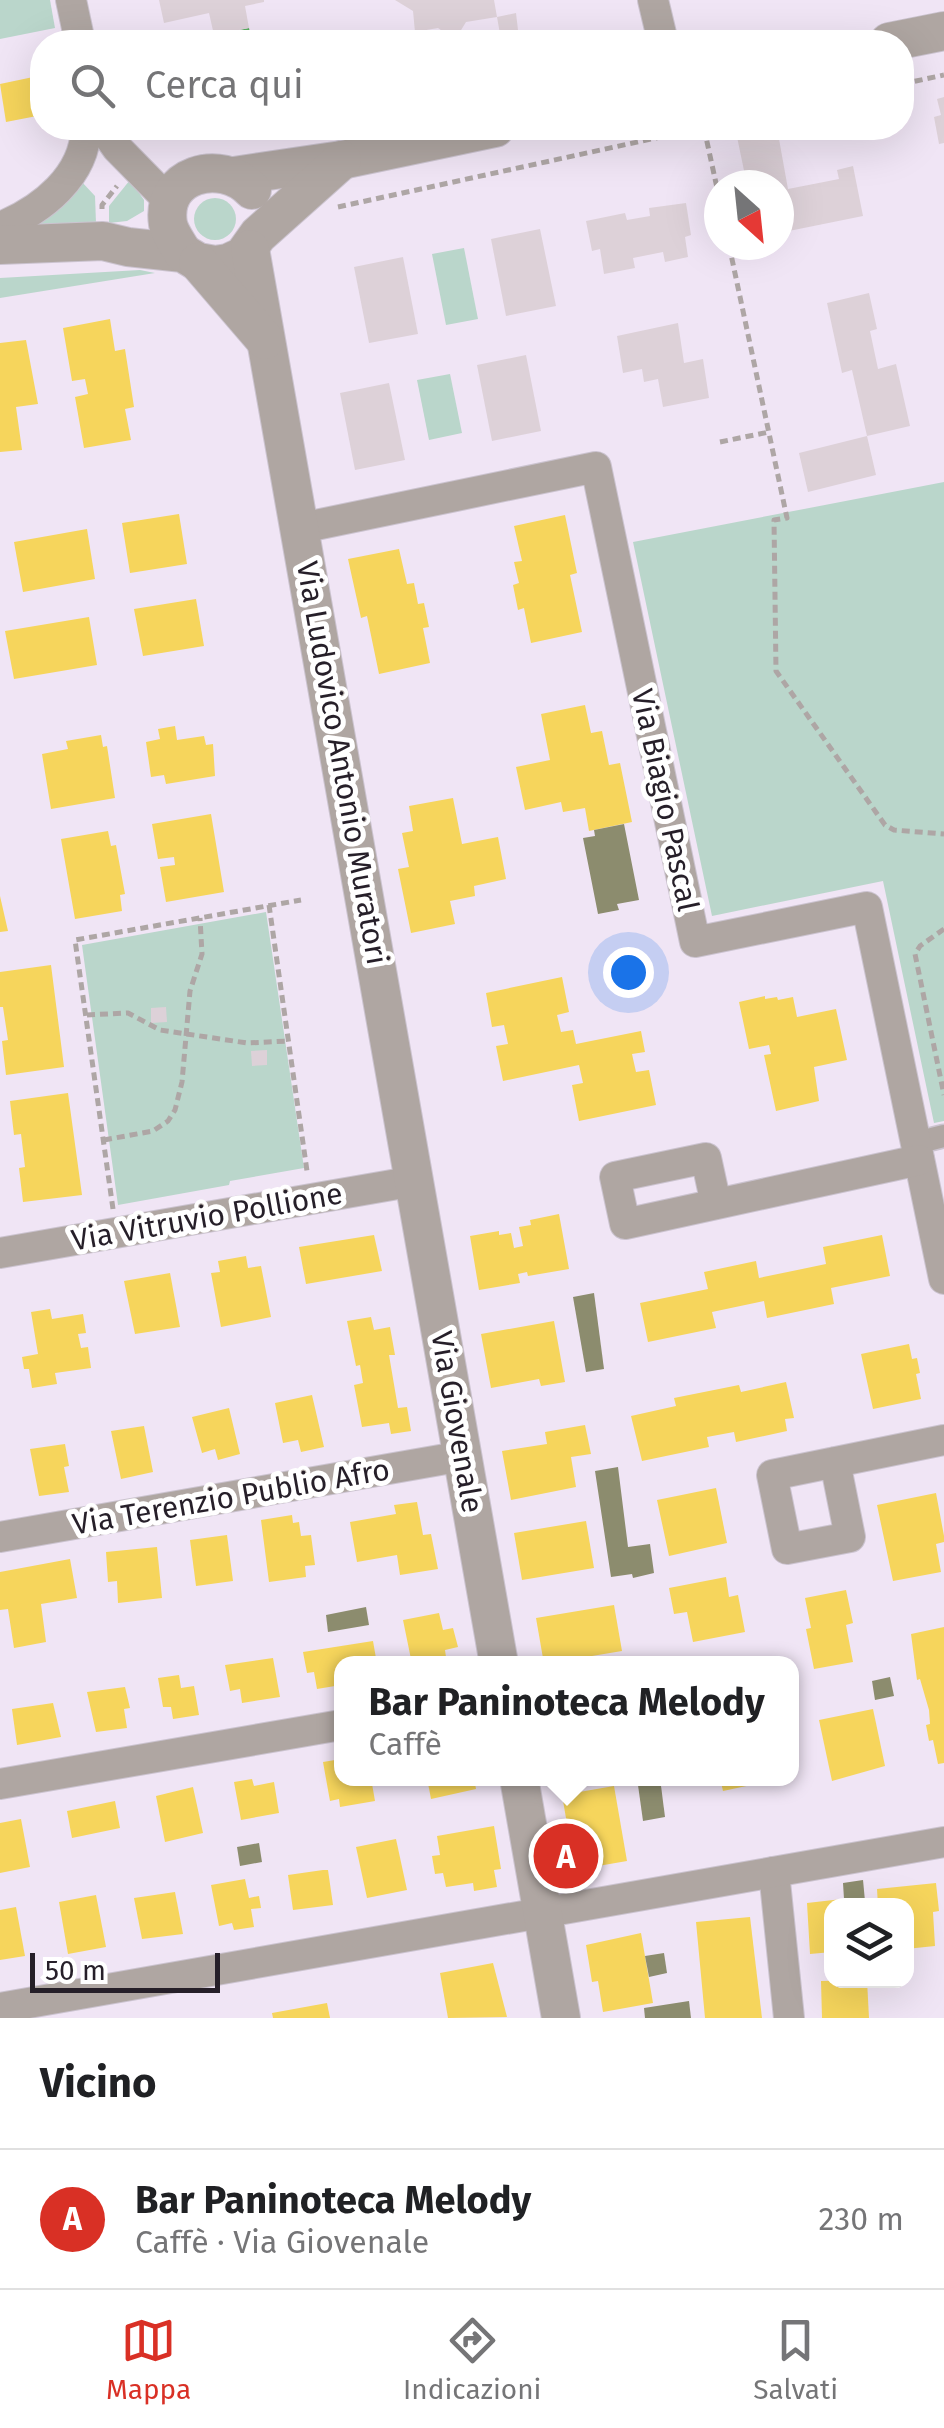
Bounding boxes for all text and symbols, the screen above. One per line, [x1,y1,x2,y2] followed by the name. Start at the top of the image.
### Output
[30,30,914,140] search box
[65,58,120,113] icon: search
[145,62,304,108] text: Cerca qui
[704,170,794,260] north arrow
[289,559,395,967] street label: Via Ludovico Antonio Muratori
[624,686,706,915] street label: Via Biagio Pascal
[603,947,654,998] your location
[69,1175,345,1259] street label: Via Vitruvio Pollione
[423,1328,491,1516] street label: Via Giovenale
[70,1451,392,1543] street label: Via Terenzio Publio Afro
[334,1656,799,1786] popup
[368,1679,765,1725] text: Bar Paninoteca Melody
[368,1725,442,1763] text: Caffè
[534,1818,598,1894] pin: A
[824,1898,914,1988] map controls
[824,1898,914,1988] button: layers
[30,1948,220,1992] scale bar
[45,1954,106,1987] text: 50 m
[40,2058,157,2108] text: Vicino
[135,2177,531,2223] text: Bar Paninoteca Melody
[63,2200,82,2238] text: A
[819,2200,904,2238] text: 230 m
[135,2223,429,2261] text: Caffè · Via Giovenale
[106,2313,191,2406] tab: Mappa
[403,2313,541,2406] tab: Indicazioni
[753,2313,838,2406] tab: Salvati

